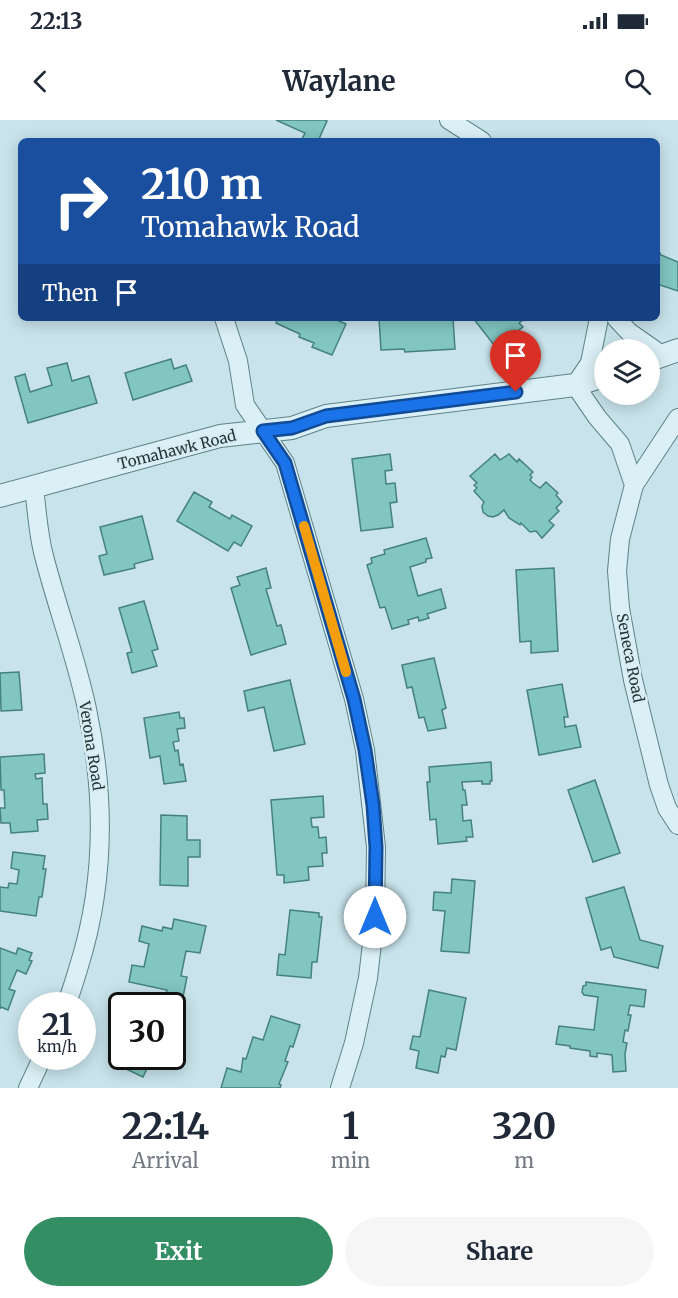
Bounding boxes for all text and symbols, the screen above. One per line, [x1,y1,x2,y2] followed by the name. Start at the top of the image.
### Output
[30,7,83,35] text: 22:13
[282,64,396,98] text: Waylane
[24,65,57,98] icon: back
[621,65,654,98] icon: search
[141,158,262,210] text: 210 m
[42,162,120,240] icon: right
[141,210,360,244] text: Tomahawk Road
[110,276,143,309] icon: arrive
[42,279,98,307] text: Then
[490,330,541,392] pin
[499,339,532,372] icon: arrive
[594,339,660,405] map controls
[594,339,660,405] button: layers
[116,426,238,473] street label: Tomahawk Road
[613,612,648,704] street label: Seneca Road
[75,699,108,792] street label: Verona Road
[343,885,407,949] position arrow
[108,992,186,1070] speed limit sign: 30
[42,1005,72,1043] text: 21
[37,1037,77,1056] text: km/h
[122,1104,209,1149] text: 22:14
[342,1104,359,1149] text: 1
[492,1104,556,1149] text: 320
[132,1148,199,1173] text: Arrival
[331,1148,370,1173] text: min
[514,1148,534,1173] text: m
[24,1217,333,1286] button: Exit
[345,1217,654,1286] button: Share

